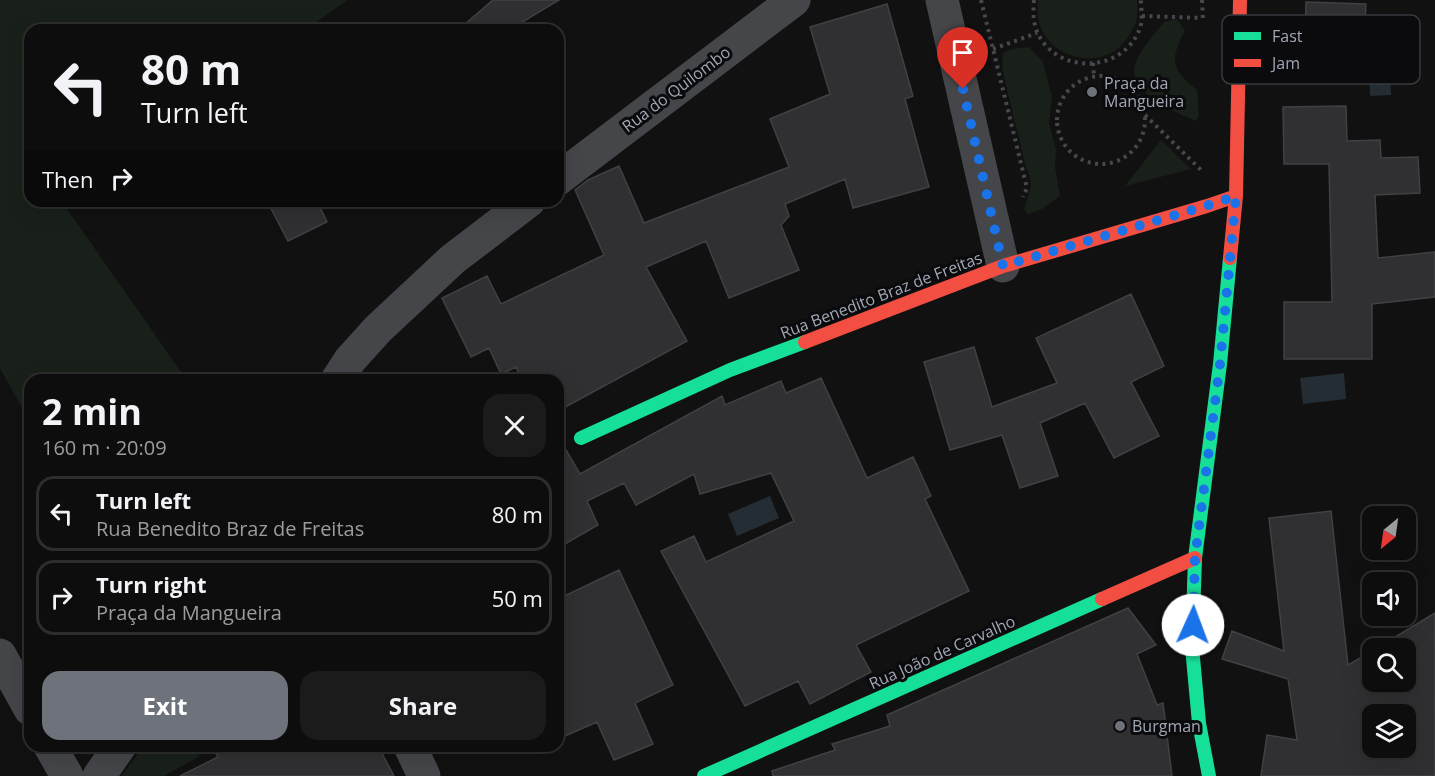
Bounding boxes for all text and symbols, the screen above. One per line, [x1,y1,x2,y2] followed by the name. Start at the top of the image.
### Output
[1222,15,1420,84] legend
[1272,25,1303,47] text: Fast
[937,27,988,89] pin
[946,36,979,69] icon: arrive
[141,40,241,97] text: 80 m
[617,41,735,137] street label: Rua do Quilombo
[42,48,120,126] icon: left
[1270,52,1300,74] text: Jam
[1104,72,1184,112] place label: Praça da Mangueira
[1085,85,1099,99] marker: Praça da Mangueira
[141,94,248,131] text: Turn left
[105,162,138,195] icon: right
[42,164,93,194] text: Then
[777,246,985,344] street label: Rua Benedito Braz de Freitas
[42,387,142,436] text: 2 min
[483,394,546,457] button: close
[42,434,167,461] text: 160 m · 20:09
[96,485,191,515] text: Turn left
[45,497,78,530] icon: left
[492,499,543,529] text: 80 m
[1362,506,1416,560] north arrow
[1362,506,1416,758] map controls
[96,515,364,542] text: Rua Benedito Braz de Freitas
[96,569,207,599] text: Turn right
[1362,572,1416,626] button: sound
[45,581,78,614] icon: right
[492,583,543,613] text: 50 m
[1161,593,1225,657] position arrow
[96,599,282,626] text: Praça da Mangueira
[865,610,1019,694] street label: Rua João de Carvalho
[1362,638,1416,692] button: search
[42,671,288,740] button: Exit
[300,671,546,740] button: Share
[1362,704,1416,758] button: layers
[1132,715,1201,737] place label: Burgman
[1113,719,1127,733] marker: Burgman

